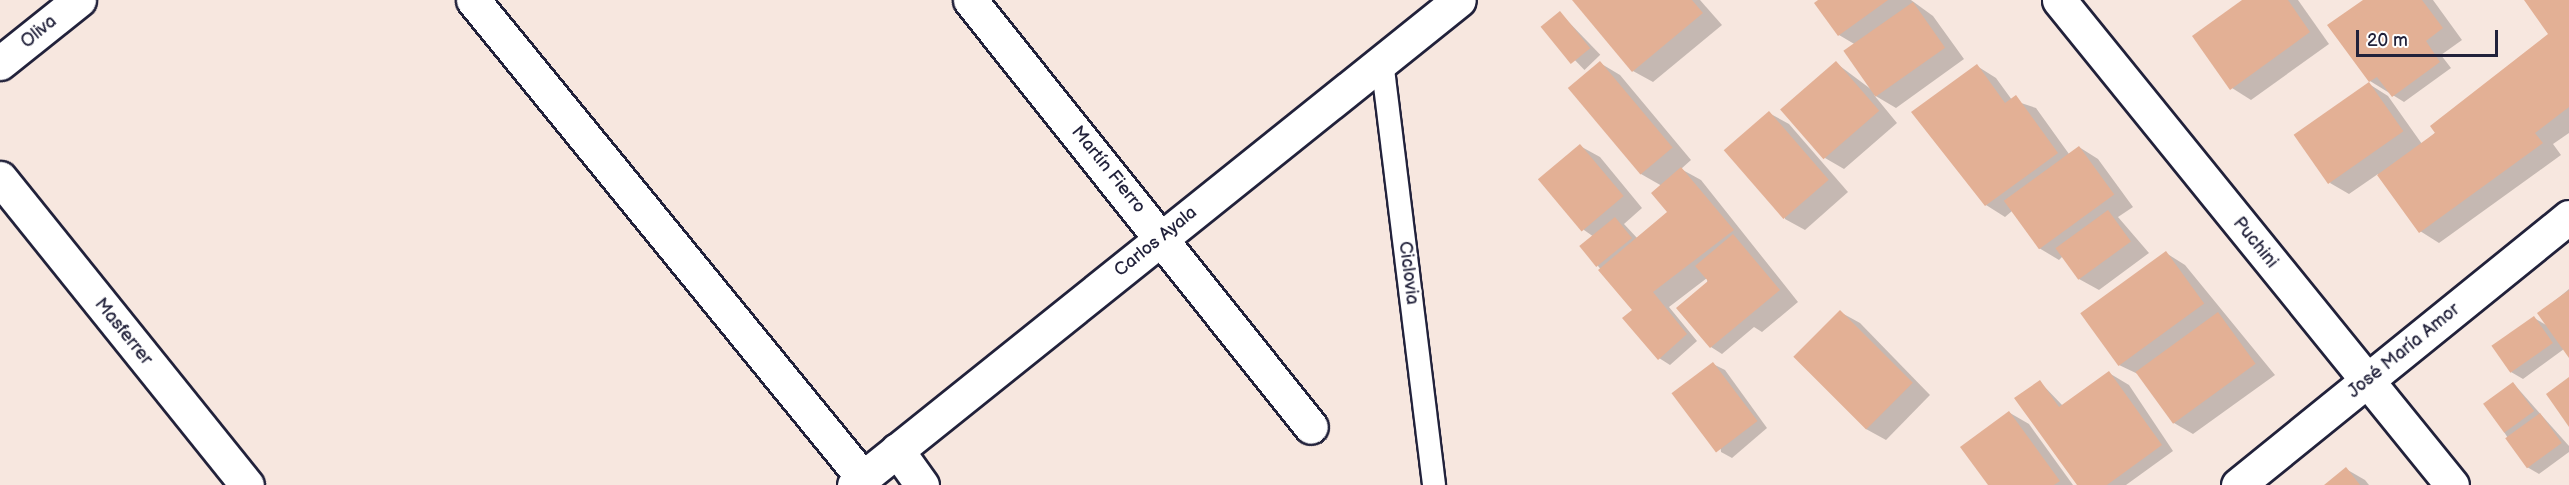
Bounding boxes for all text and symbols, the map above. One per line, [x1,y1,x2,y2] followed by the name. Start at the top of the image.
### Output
[17,11,61,53] street label: Oliva
[2359,18,2502,56] scale bar
[2367,30,2408,51] text: 20 m
[1066,122,1150,218] street label: Martín Fierro
[1110,202,1202,282] street label: Carlos Ayala
[2228,213,2282,273] street label: Puchini
[1393,240,1423,306] street label: Ciclovia
[89,294,157,370] street label: Masferrer
[2344,299,2464,403] street label: José María Amor

